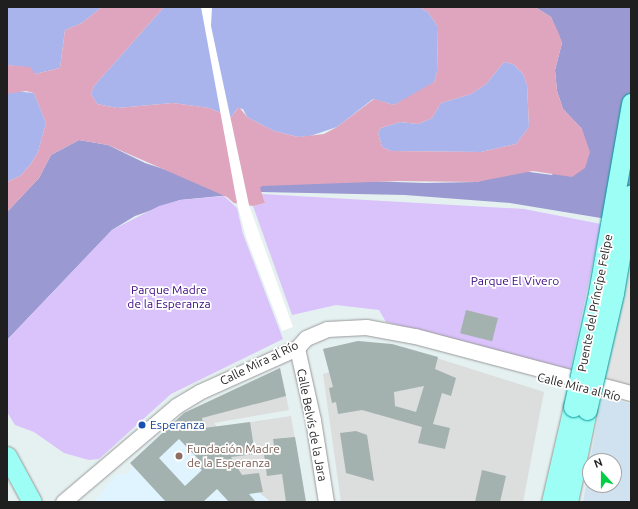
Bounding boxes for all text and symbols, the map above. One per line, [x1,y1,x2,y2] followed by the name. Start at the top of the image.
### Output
[575,233,615,373] street label: Puente del Príncipe Felipe
[471,274,559,288] park label: Parque El Vivero
[127,283,211,311] park label: Parque Madre de la Esperanza
[217,338,301,388] street label: Calle Mira al Río
[294,367,330,483] street label: Calle Belvís de la Jara
[536,370,622,404] street label: Calle Mira al Río
[150,418,205,432] place label: Esperanza
[137,420,147,430] marker: Esperanza
[187,442,280,470] place label: Fundación Madre de la Esperanza
[174,451,184,461] marker: Fundación Madre de la Esperanza
[582,453,622,493] north arrow
[592,456,604,470] text: N

